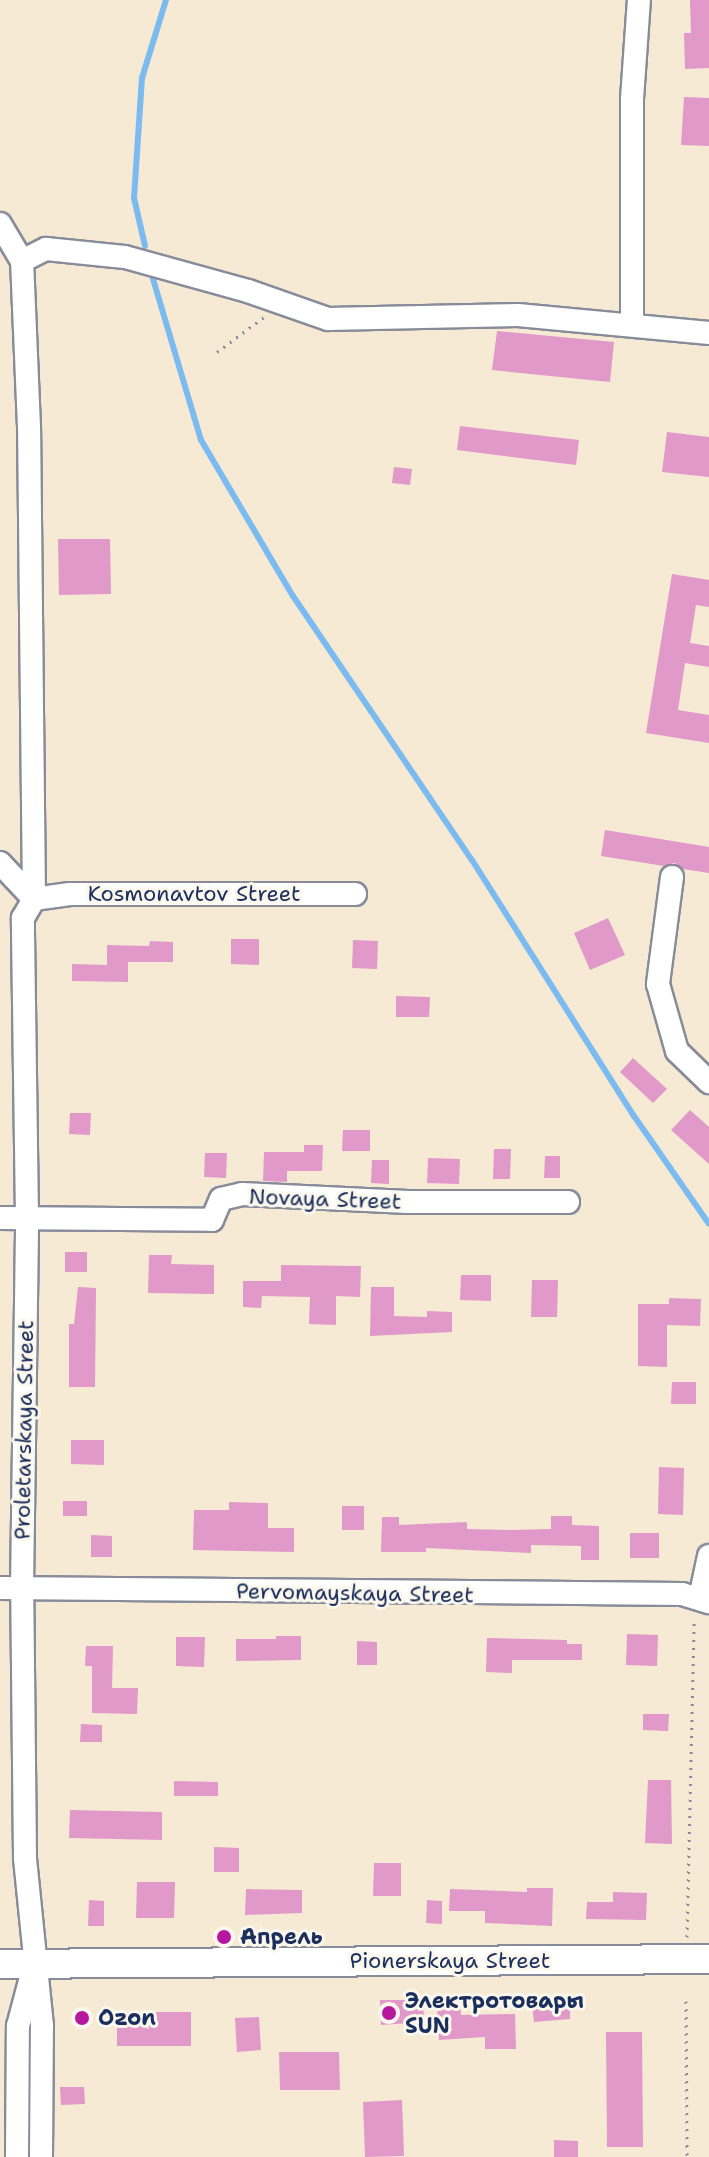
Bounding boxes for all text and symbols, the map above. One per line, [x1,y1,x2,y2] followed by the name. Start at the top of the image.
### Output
[87,881,301,907] street label: Kosmonavtov Street
[248,1183,402,1215] street label: Novaya Street
[9,1320,39,1540] street label: Proletarskaya Street
[236,1578,474,1608] street label: Pervomayskaya Street
[240,1924,323,1950] place label: Апрель
[215,1928,233,1946] marker: Апрель
[350,1948,550,1974] street label: Pionerskaya Street
[405,1987,584,2038] place label: Электротовары SUN
[380,2004,398,2022] marker: Электротовары SUN
[98,2005,156,2031] place label: Ozon
[73,2009,91,2027] marker: Ozon

